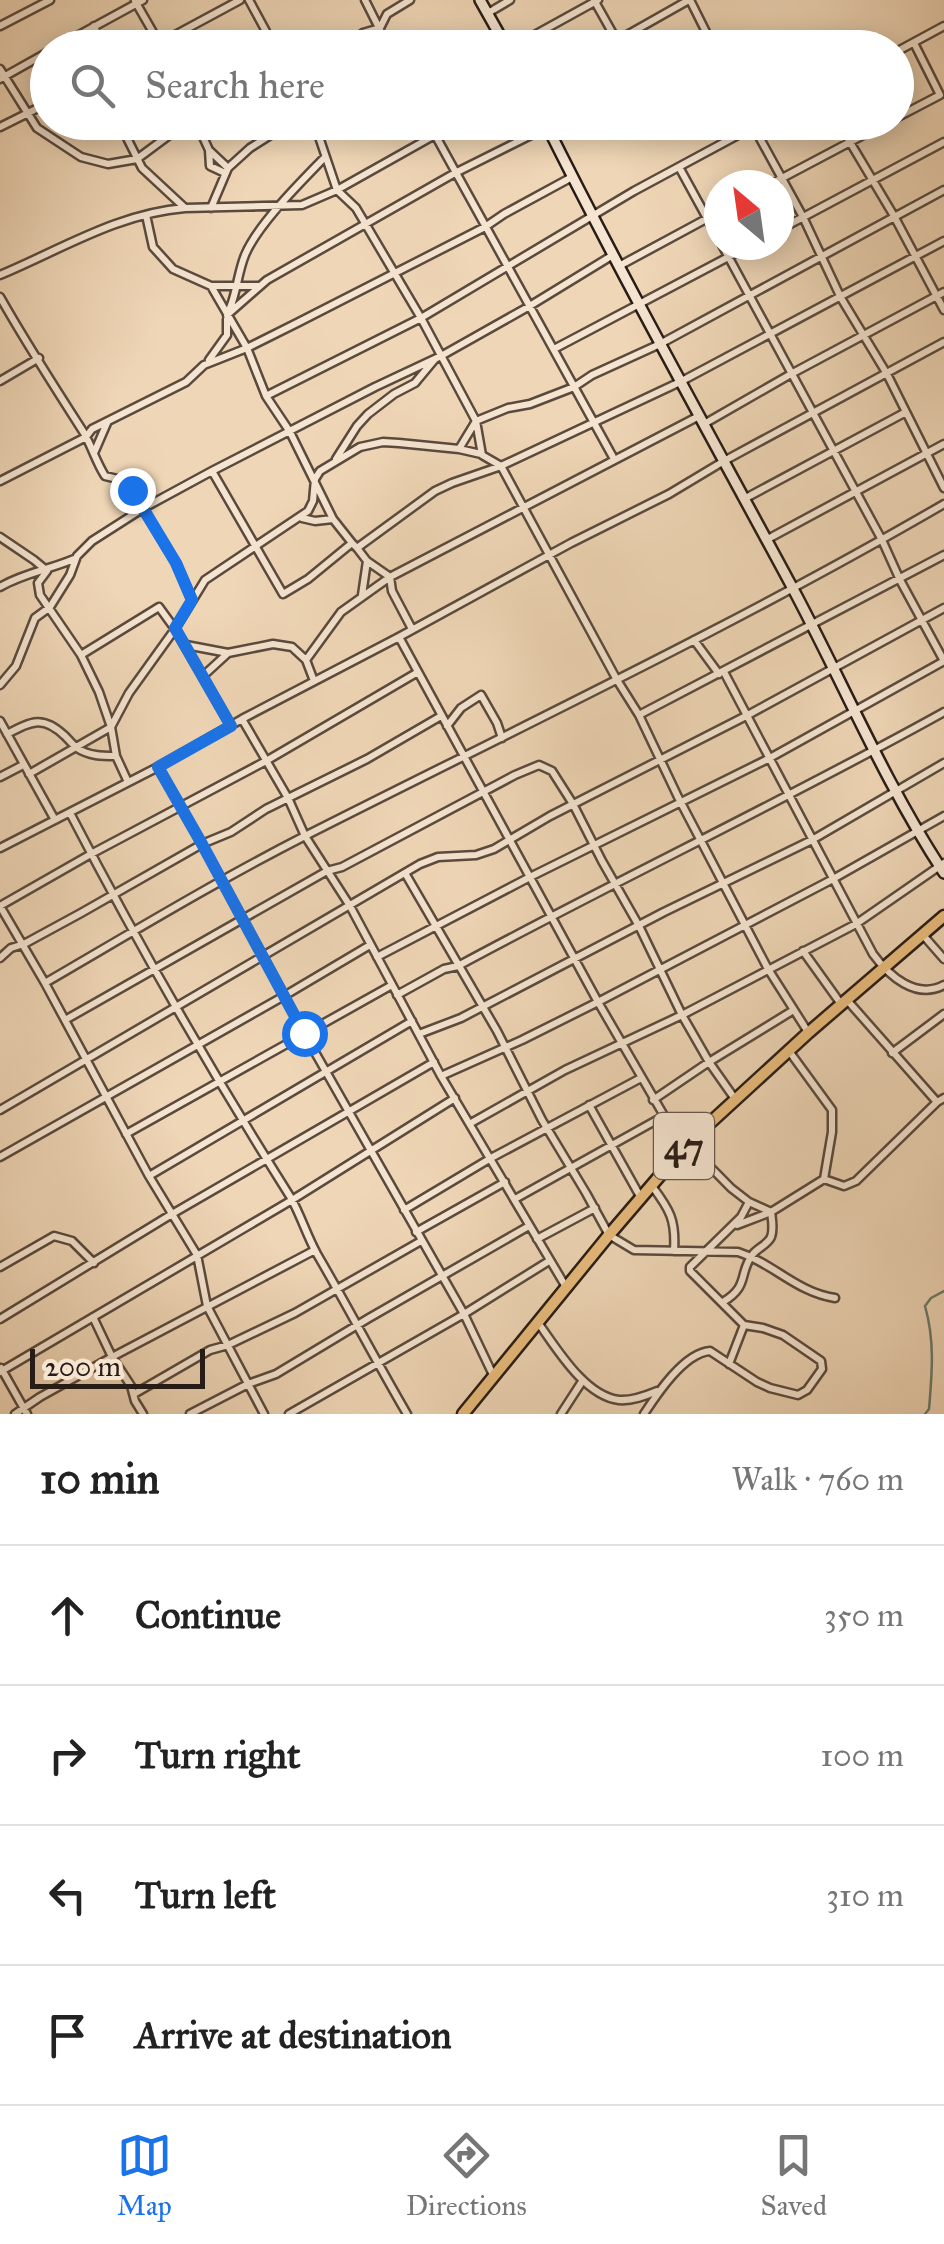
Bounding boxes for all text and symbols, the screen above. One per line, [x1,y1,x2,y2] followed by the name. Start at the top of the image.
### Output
[30,30,914,140] search box
[65,58,120,113] icon: search
[145,62,325,108] text: Search here
[704,170,794,260] north arrow
[110,468,156,514] route end
[282,1011,328,1057] route start
[654,1113,714,1179] road number: 47
[30,1344,205,1388] scale bar
[45,1349,121,1384] text: 200 m
[40,1453,159,1505] text: 10 min
[732,1460,904,1499] text: Walk · 760 m
[40,1588,95,1643] icon: ahead
[135,1592,281,1638] text: Continue
[824,1596,904,1635] text: 350 m
[40,1728,95,1783] icon: right
[135,1732,301,1778] text: Turn right
[820,1736,904,1775] text: 100 m
[40,1868,95,1923] icon: left
[135,1872,276,1918] text: Turn left
[826,1876,904,1915] text: 310 m
[40,2008,95,2063] icon: arrive
[135,2012,452,2058] text: Arrive at destination
[117,2128,172,2223] tab: Map
[406,2128,527,2223] tab: Directions
[761,2128,827,2223] tab: Saved

